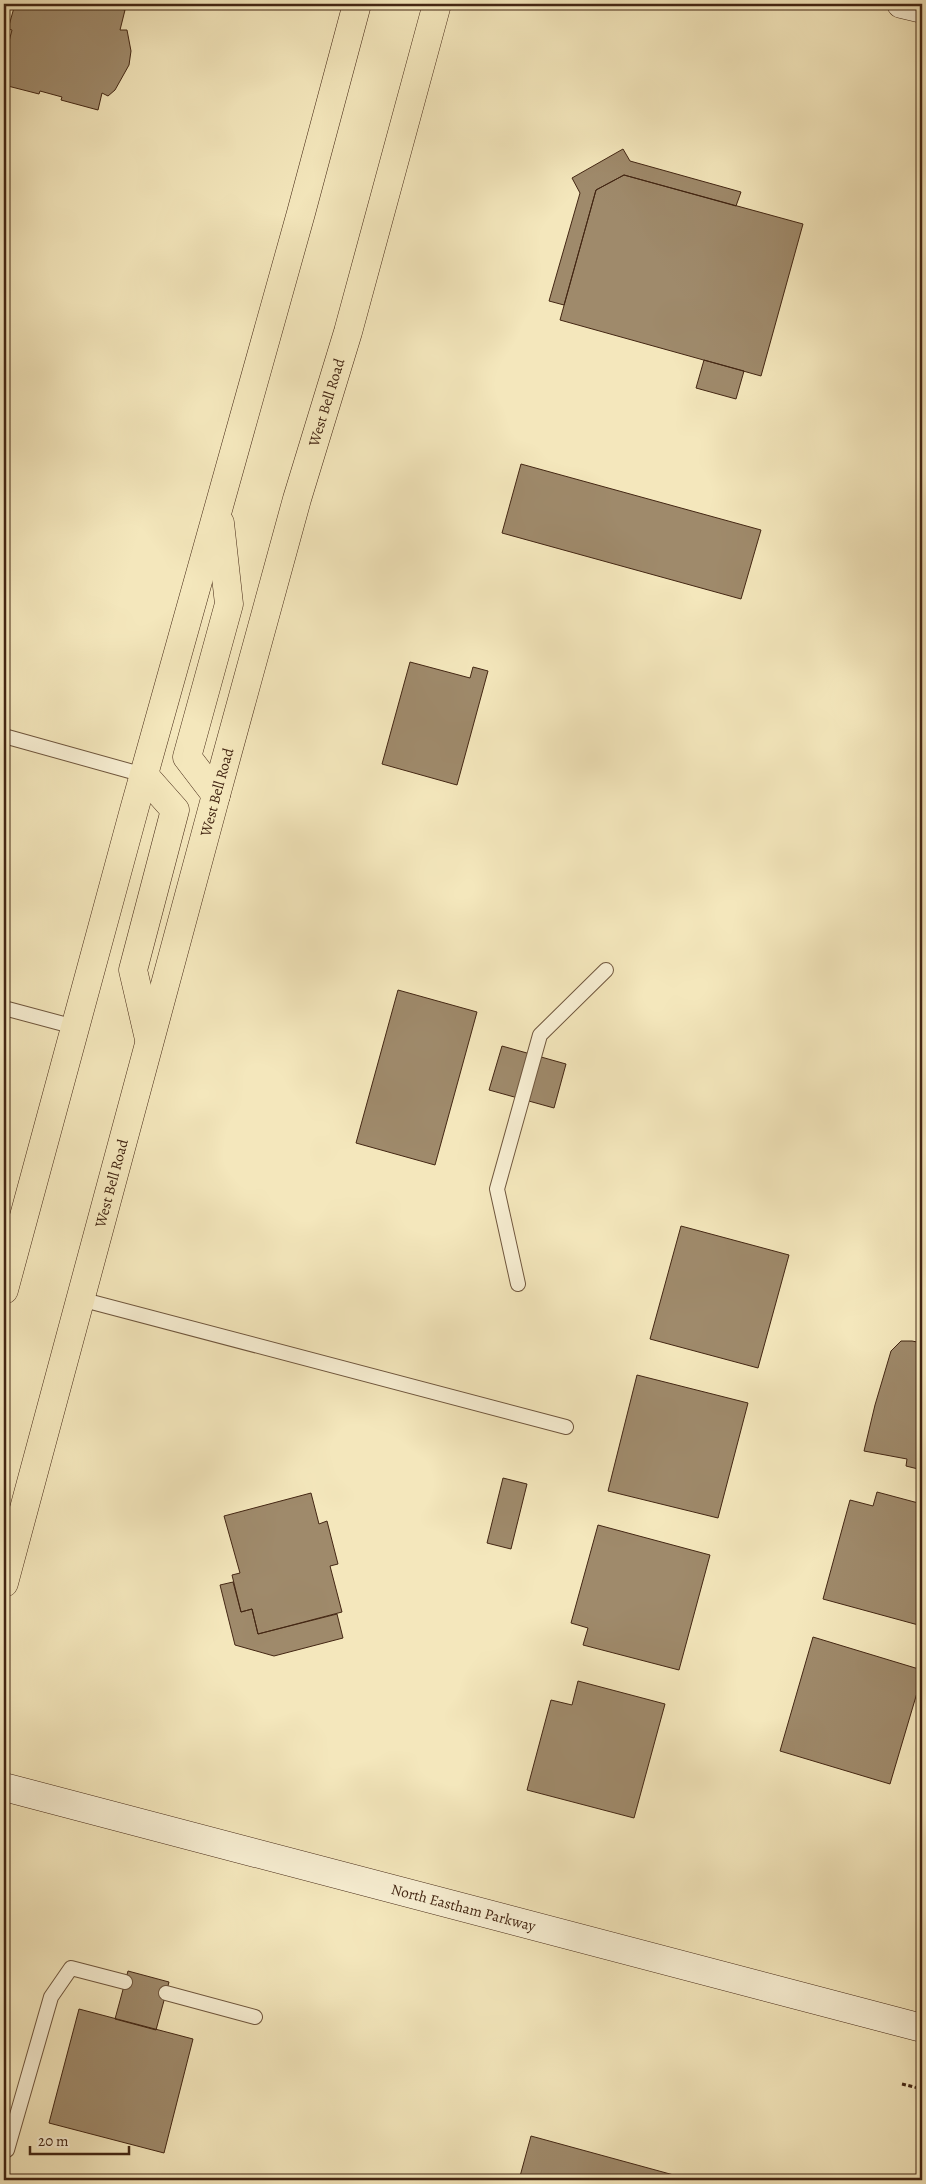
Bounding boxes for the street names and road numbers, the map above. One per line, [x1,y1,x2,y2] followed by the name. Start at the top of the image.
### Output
[303,355,350,450] street label: West Bell Road
[195,745,239,839] street label: West Bell Road
[90,1136,133,1231] street label: West Bell Road
[389,1879,538,1936] street label: North Eastham Parkway

